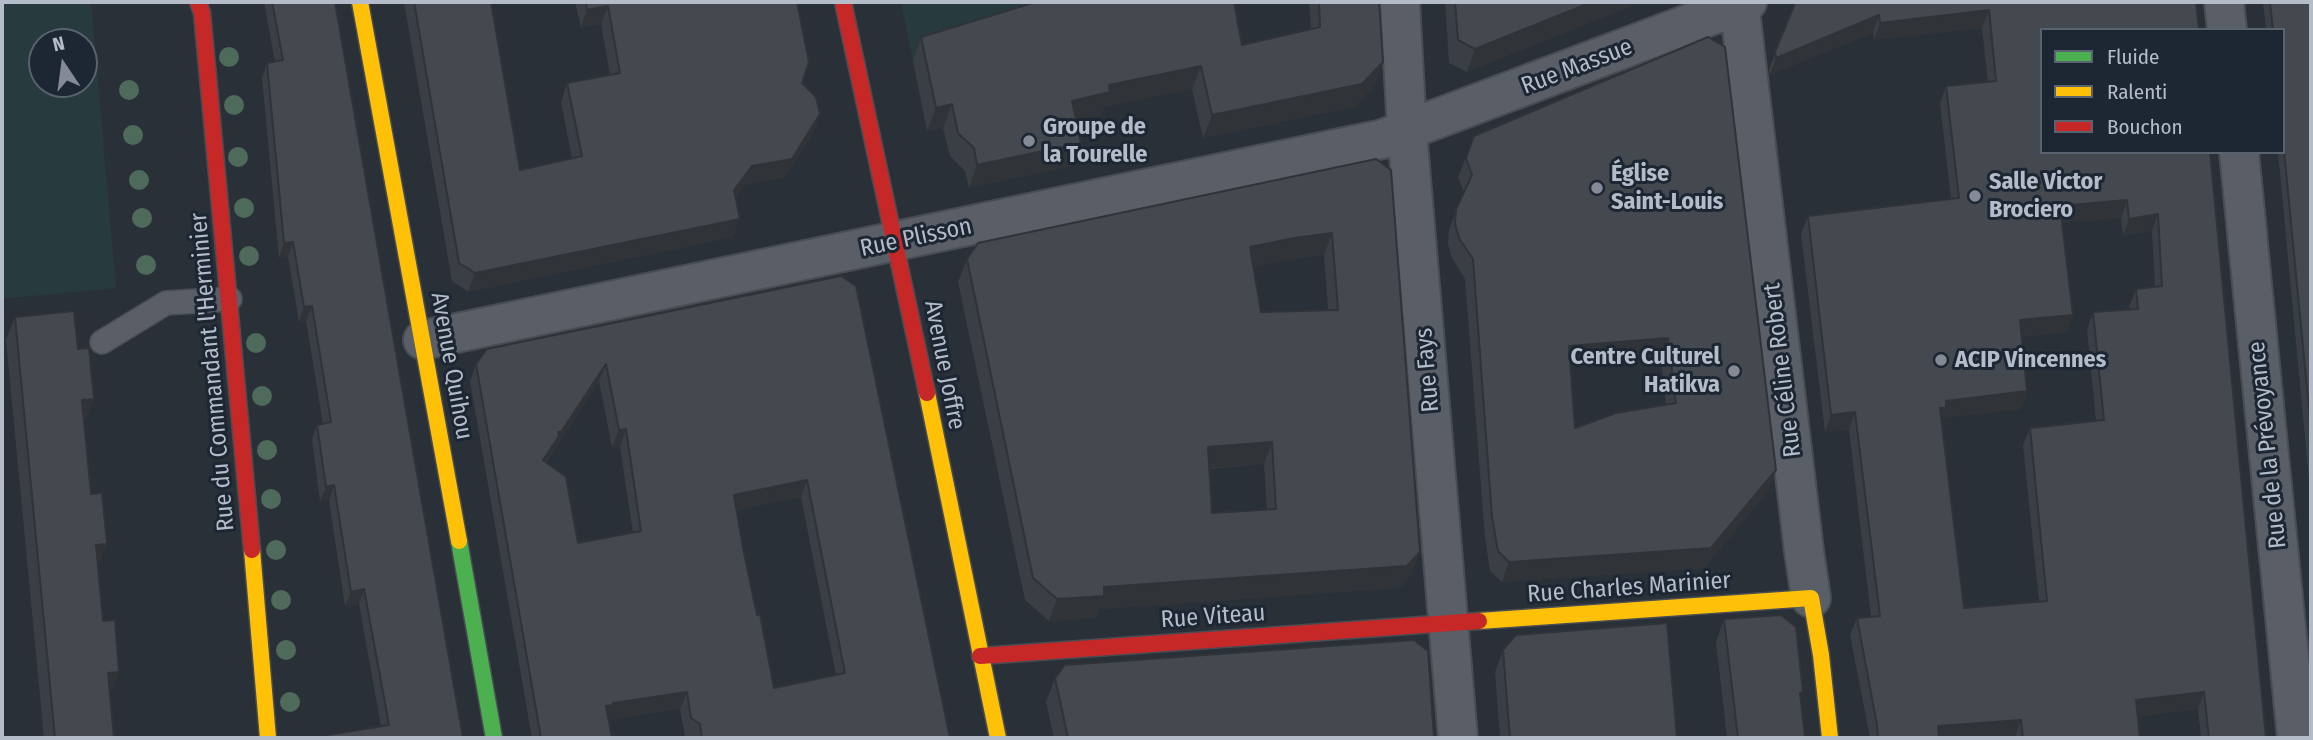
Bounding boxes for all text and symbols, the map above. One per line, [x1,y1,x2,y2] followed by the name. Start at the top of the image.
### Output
[28,28,98,98] north arrow
[2040,28,2285,154] legend
[50,32,67,56] text: N
[1517,33,1637,101] street label: Rue Massue
[2107,44,2159,70] text: Fluide
[2107,79,2167,105] text: Ralenti
[1043,113,1147,169] place label: Groupe de la Tourelle
[2107,114,2183,140] text: Bouchon
[1021,133,1037,149] marker: Groupe de la Tourelle
[1611,160,1723,216] place label: Église Saint-Louis
[1989,168,2102,224] place label: Salle Victor Brociero
[1589,180,1605,196] marker: Église Saint-Louis
[1967,188,1983,204] marker: Salle Victor Brociero
[185,212,241,532] street label: Rue du Commandant l'Herminier
[858,212,974,264] street label: Rue Plisson
[1758,281,1808,459] street label: Rue Céline Robert
[424,290,478,442] street label: Avenue Quihou
[917,298,971,432] street label: Avenue Joffre
[1410,327,1446,413] street label: Rue Fays
[2243,340,2293,550] street label: Rue de la Prévoyance
[1571,343,1720,399] place label: Centre Culturel Hatikva
[1955,346,2106,374] place label: ACIP Vincennes
[1933,352,1949,368] marker: ACIP Vincennes
[1726,363,1742,379] marker: Centre Culturel Hatikva
[1526,567,1732,609] street label: Rue Charles Marinier
[1160,599,1266,635] street label: Rue Viteau

